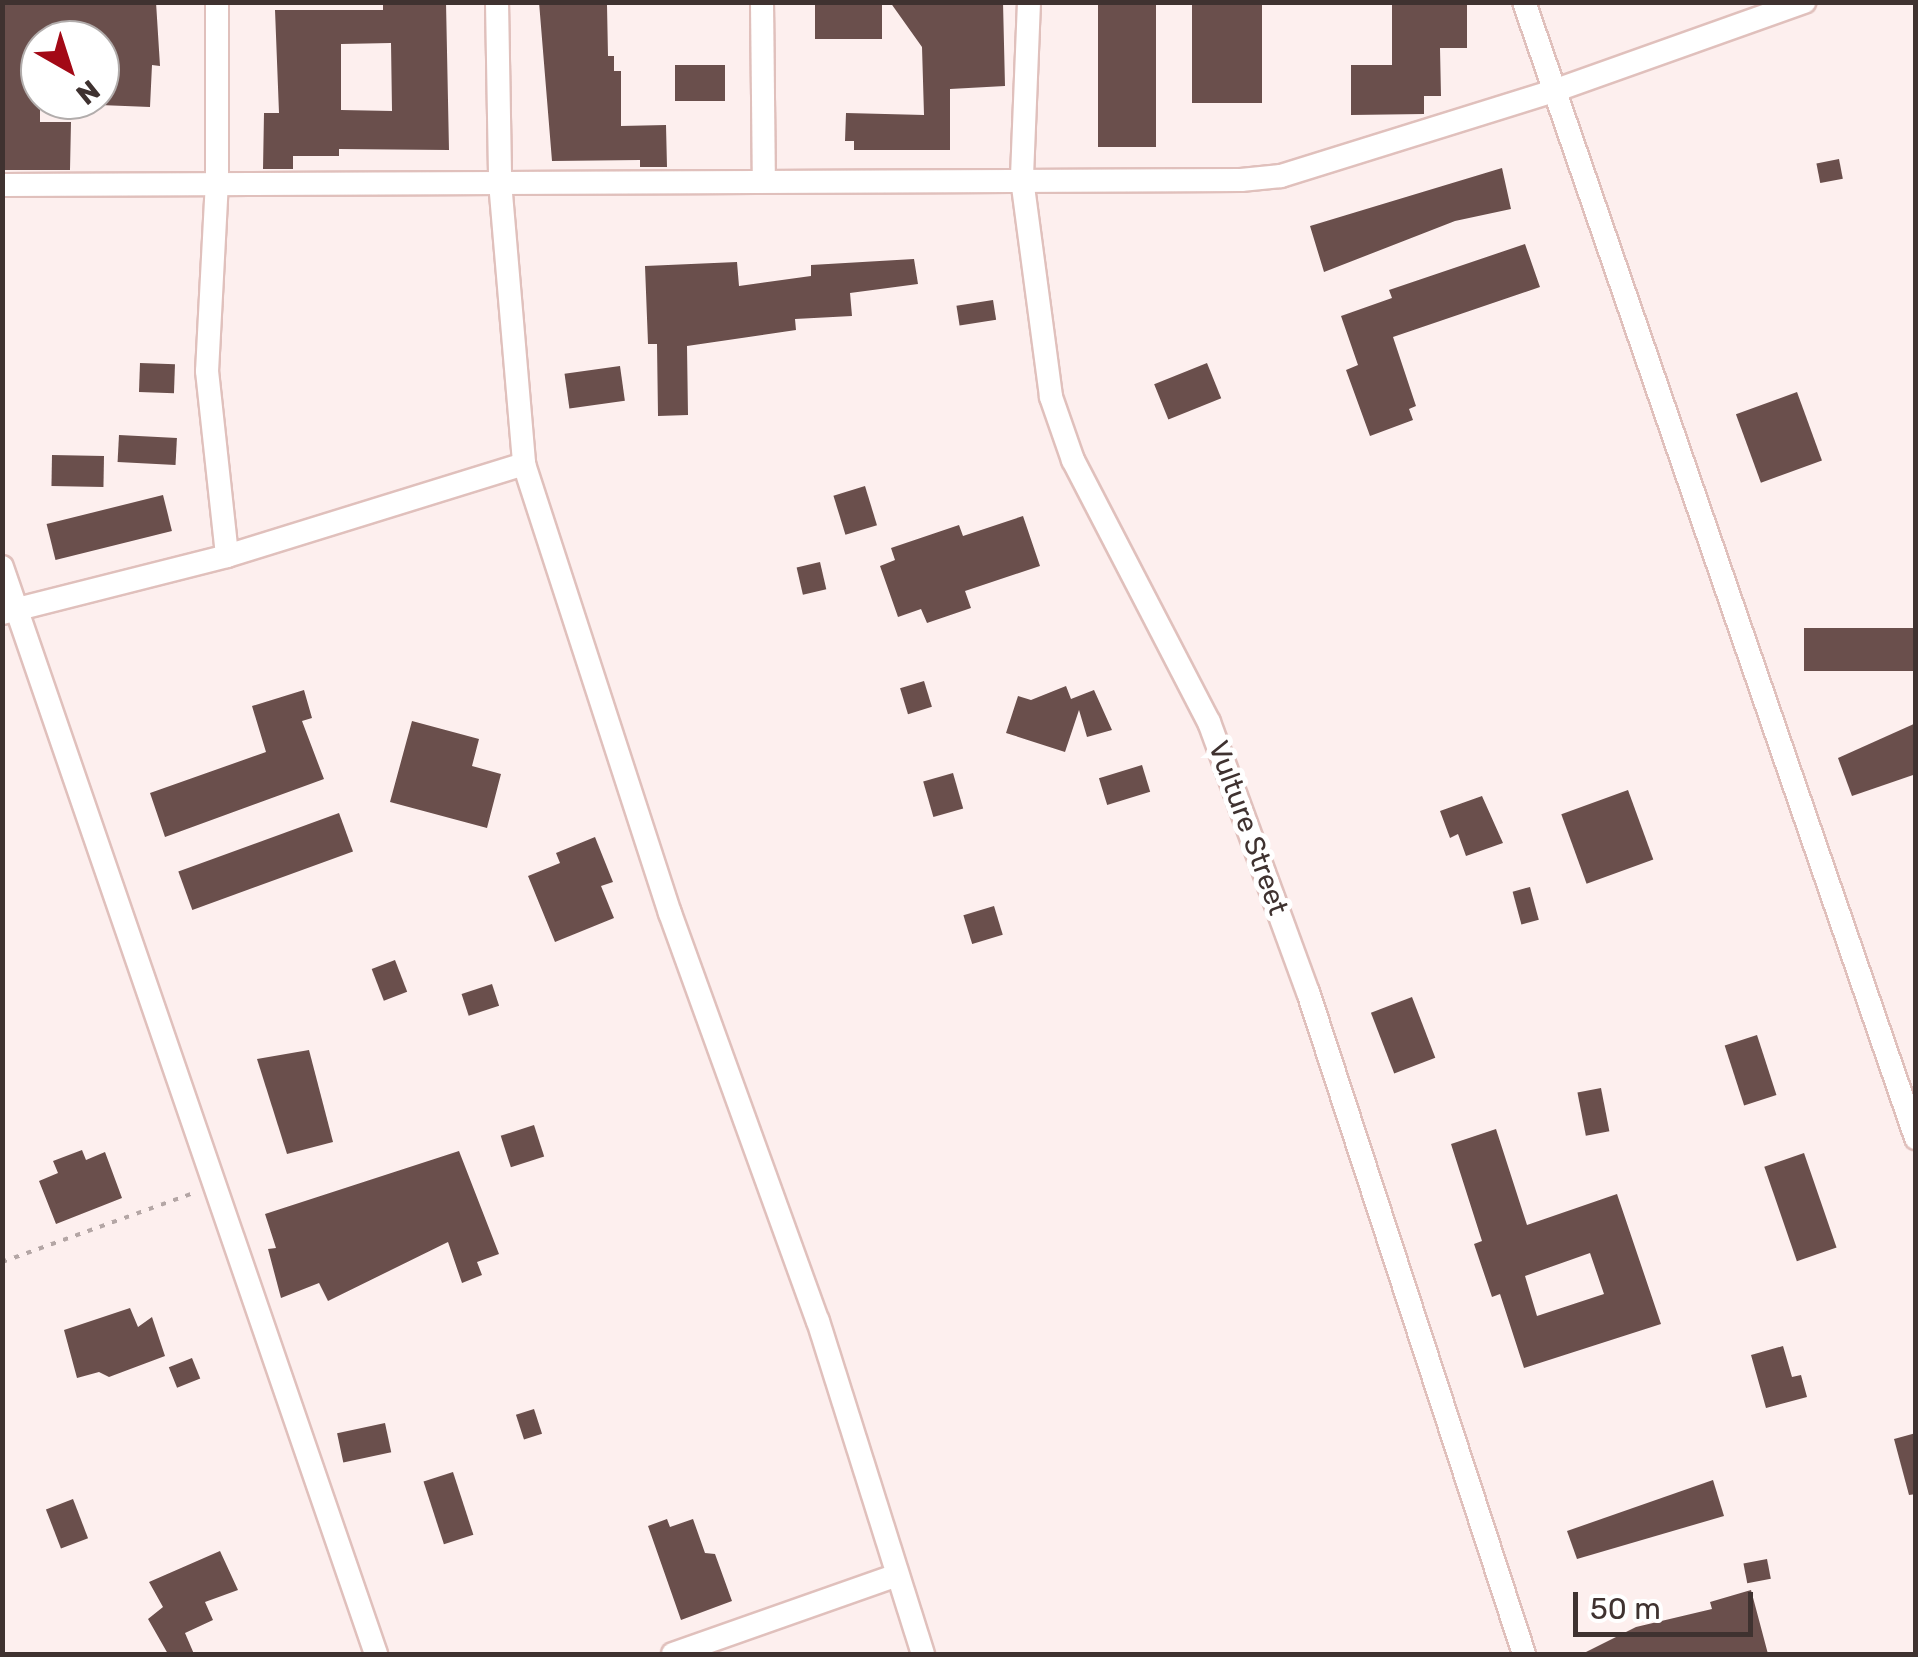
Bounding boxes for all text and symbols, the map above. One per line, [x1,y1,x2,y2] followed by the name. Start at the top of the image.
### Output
[20,20,120,120] north arrow
[70,73,106,111] text: N
[1201,736,1295,920] street label: Vulture Street
[1578,1572,1758,1634] scale bar
[1590,1591,1661,1627] text: 50 m

